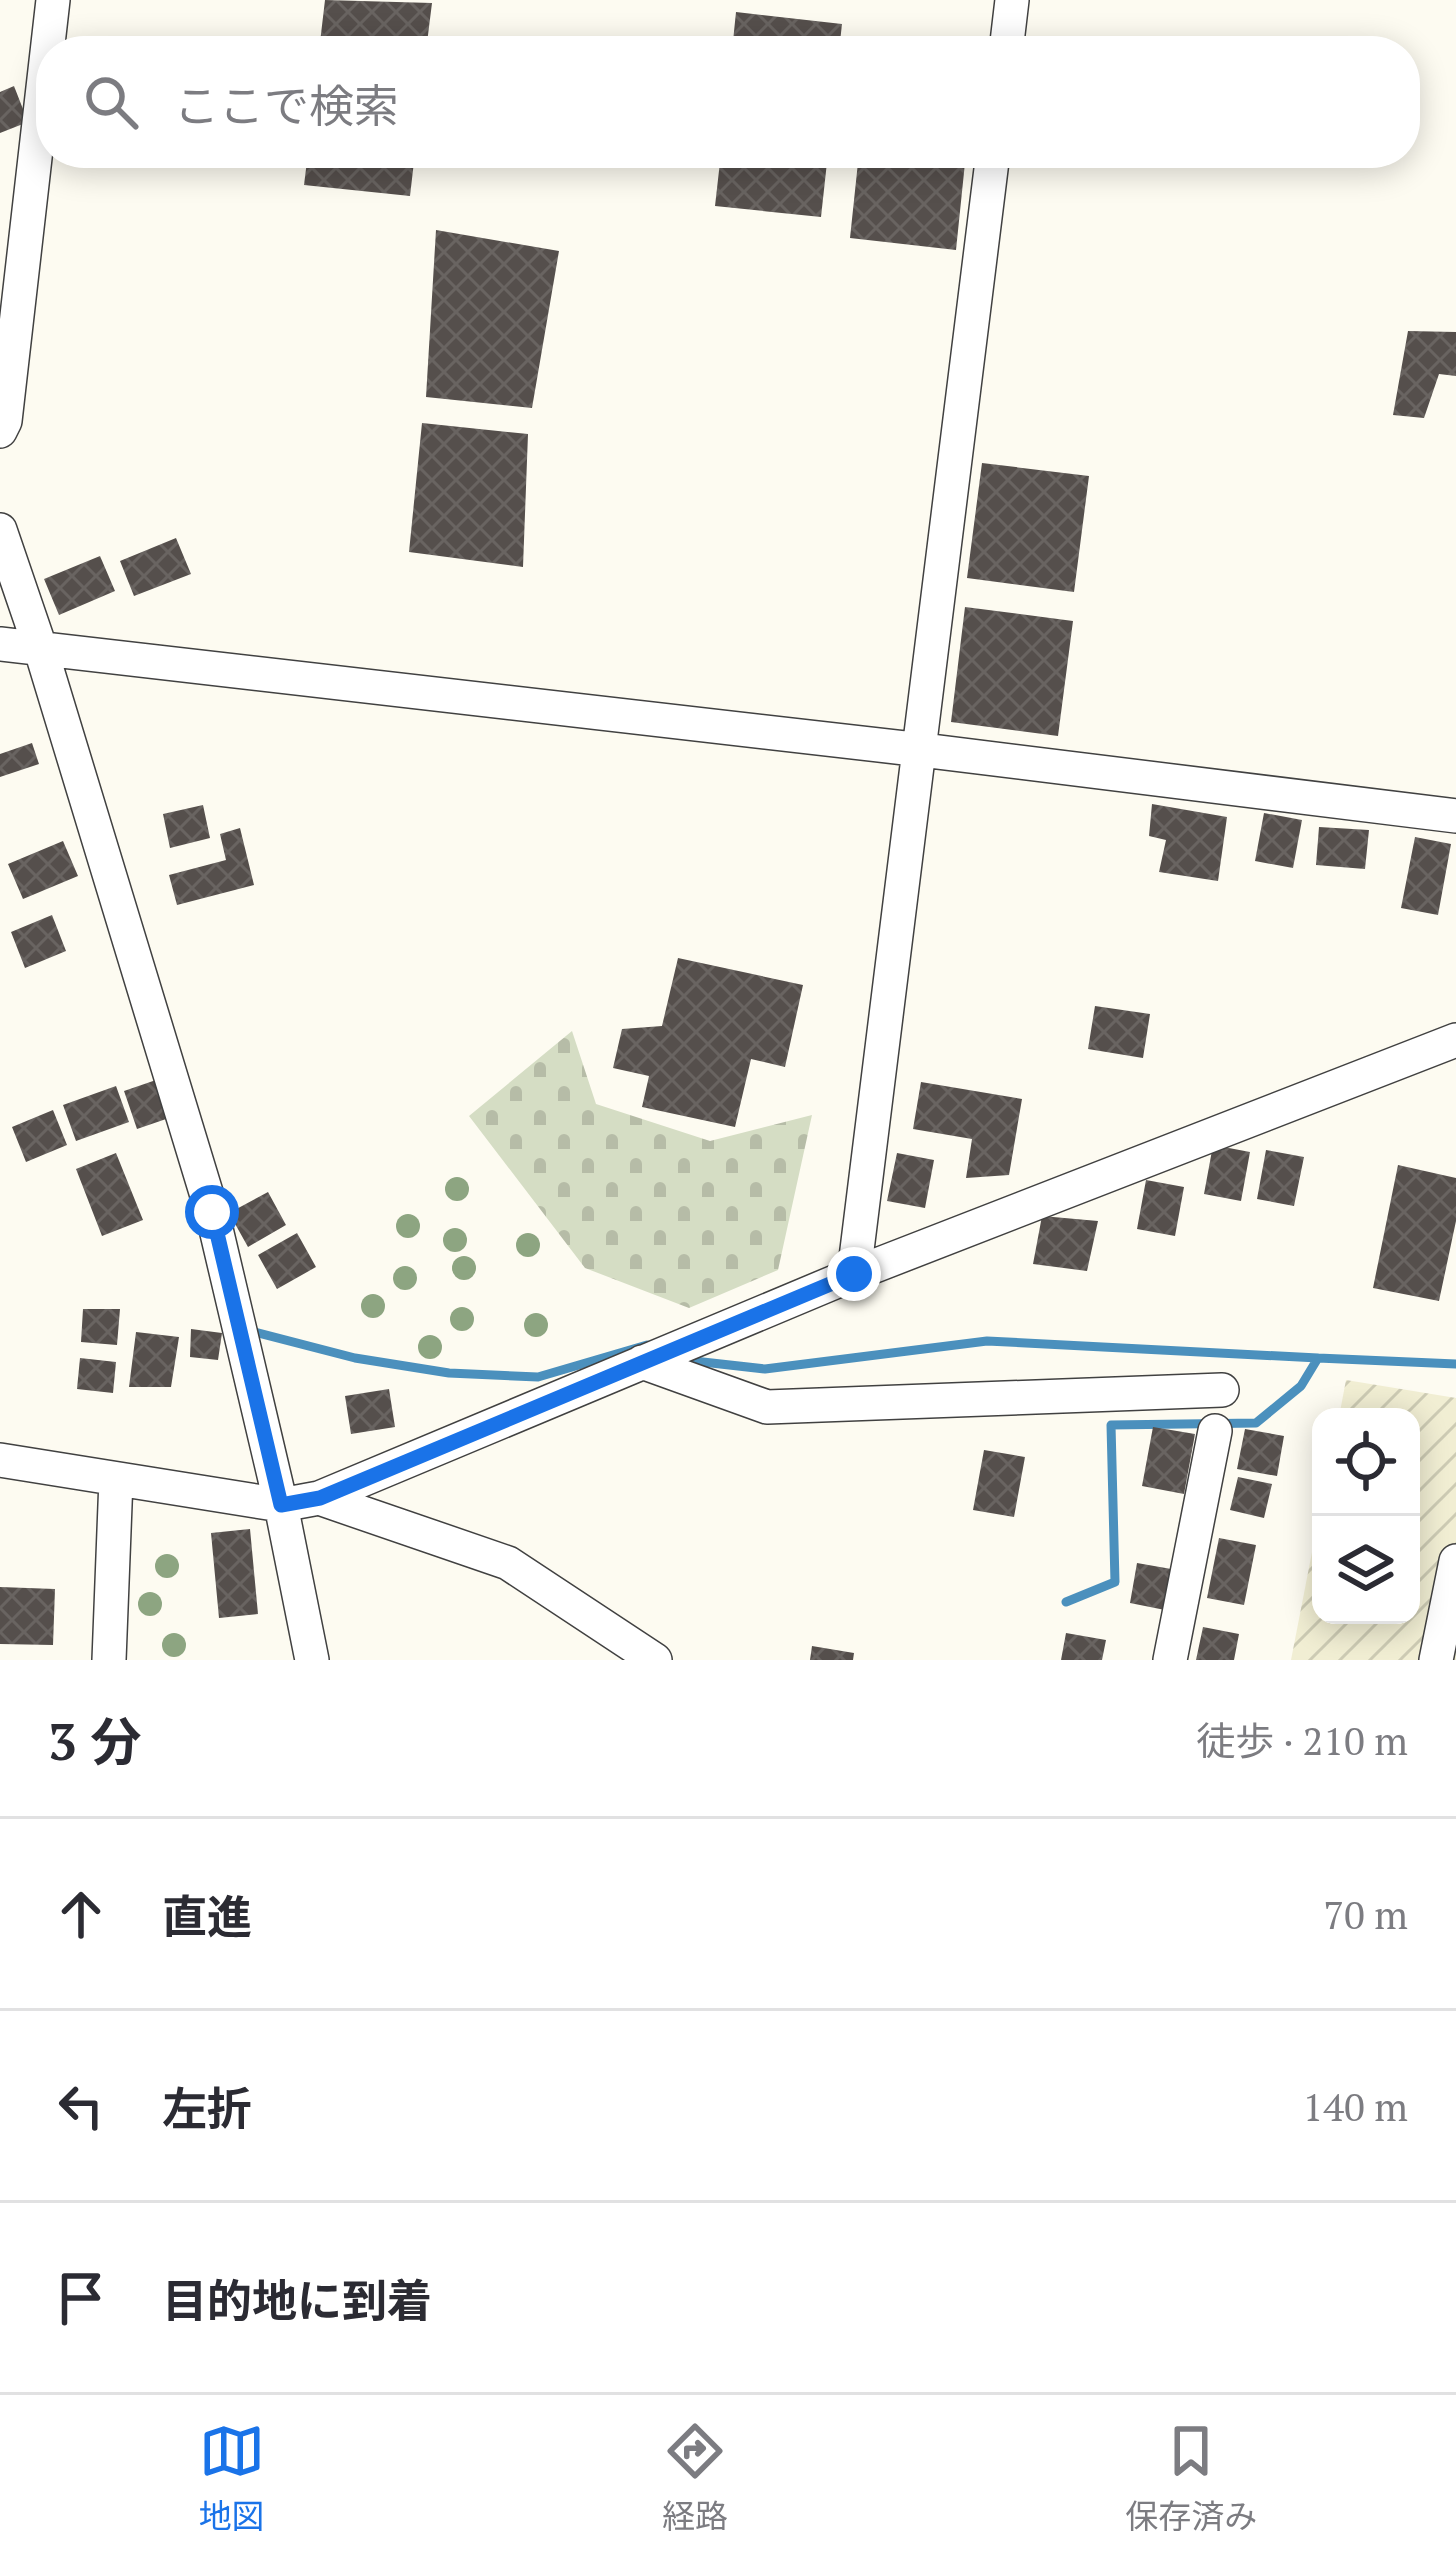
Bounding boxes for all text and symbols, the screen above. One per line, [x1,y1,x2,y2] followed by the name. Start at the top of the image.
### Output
[36,36,1420,168] search box
[78,69,144,135] icon: search
[174,75,399,135] text: ここで検索
[185,1185,239,1239] route start
[827,1247,881,1301] route end
[1312,1408,1420,1624] map controls
[1312,1408,1420,1516] button: locate
[1312,1516,1420,1624] button: layers
[48,1707,142,1775] text: 3 分
[1196,1714,1408,1766] text: 徒歩 · 210 m
[48,1881,114,1947] icon: ahead
[162,1886,252,1946] text: 直進
[1323,1888,1408,1940] text: 70 m
[48,2073,114,2139] icon: left
[162,2078,252,2138] text: 左折
[1303,2080,1408,2132] text: 140 m
[48,2265,114,2331] icon: arrive
[162,2270,432,2330] text: 目的地に到着
[199,2418,265,2538] tab: 地図
[662,2418,728,2538] tab: 経路
[1125,2418,1257,2538] tab: 保存済み

